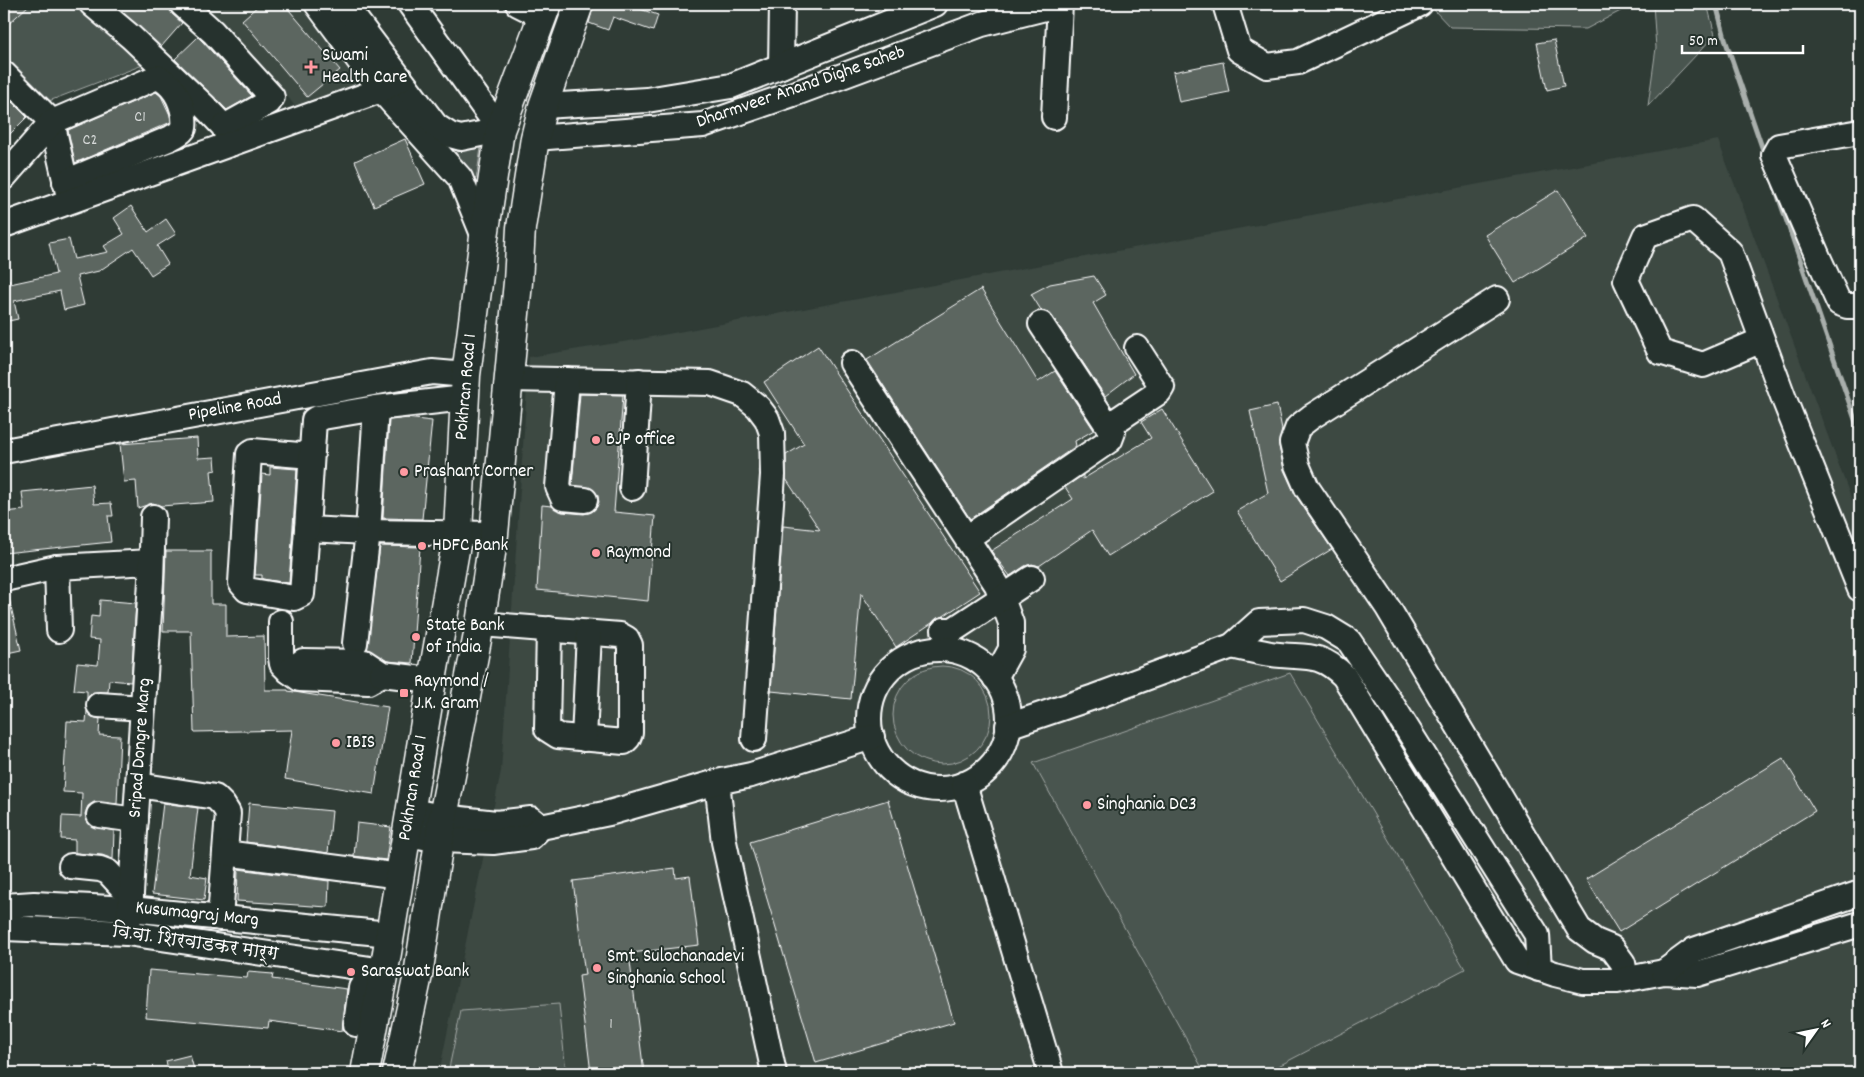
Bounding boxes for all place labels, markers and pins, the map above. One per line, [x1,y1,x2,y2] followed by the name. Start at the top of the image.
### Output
[322,43,407,92] place label: Swami Health Care
[304,60,318,74] marker: Swami Health Care
[606,427,675,454] place label: BJP office
[590,434,602,446] marker: BJP office
[414,459,533,486] place label: Prashant Corner
[398,466,410,478] marker: Prashant Corner
[432,533,508,560] place label: HDFC Bank
[416,540,428,552] marker: HDFC Bank
[606,540,671,567] place label: Raymond
[590,547,602,559] marker: Raymond
[426,613,505,662] place label: State Bank of India
[410,631,422,643] marker: State Bank of India
[414,669,489,718] place label: Raymond / J.K. Gram
[398,687,410,699] marker: Raymond / J.K. Gram
[346,730,375,757] place label: IBIS
[330,737,342,749] marker: IBIS
[1097,792,1197,819] place label: Singhania DC3
[1081,799,1093,811] marker: Singhania DC3
[607,944,745,993] place label: Smt. Sulochanadevi Singhania School
[361,959,469,986] place label: Saraswat Bank
[591,962,603,974] marker: Smt. Sulochanadevi Singhania School
[345,966,357,978] marker: Saraswat Bank

